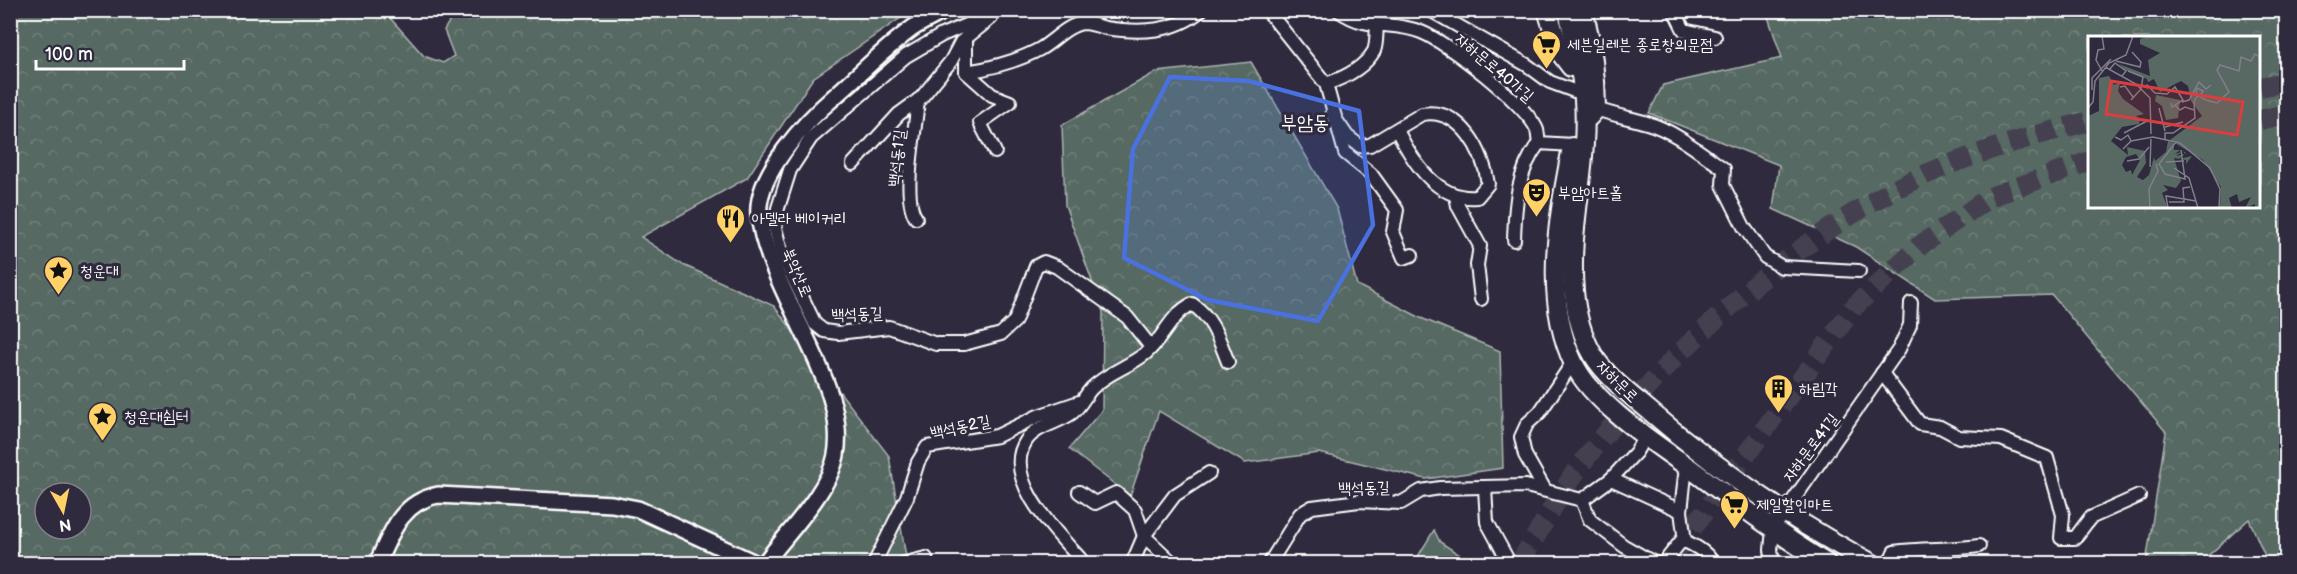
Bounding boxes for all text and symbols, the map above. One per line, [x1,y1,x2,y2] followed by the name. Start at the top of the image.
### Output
[1530,28,1562,70] supermarket icon: 세븐일레븐 종로창의문점
[1451,30,1537,106] street label: 자하문로40가길
[36,33,184,71] scale bar
[1567,36,1713,55] place label: 세븐일레븐 종로창의문점
[2088,36,2261,208] inset map
[45,44,93,65] text: 100 m
[1281,111,1329,135] district label: 부암동
[885,128,910,188] street label: 백석동1길
[1521,176,1553,218] theatre icon: 부암아트홀
[1558,184,1623,203] place label: 부암아트홀
[715,202,747,244] restaurant icon: 아델라 베이커리
[752,210,846,229] place label: 아델라 베이커리
[778,245,815,300] street label: 북악산로
[43,254,75,296] place icon: 청운대
[80,262,119,281] place label: 청운대
[831,304,883,325] street label: 백석동길
[1592,357,1642,407] street label: 자하문로
[1762,372,1794,414] building icon: 하림각
[1799,380,1838,399] place label: 하림각
[87,400,119,442] place icon: 청운대쉼터
[124,408,188,427] place label: 청운대쉼터
[1779,410,1843,486] street label: 자하문로41길
[929,412,992,443] street label: 백석동2길
[1338,479,1390,498] street label: 백석동길
[33,481,93,541] north arrow
[1719,488,1751,530] supermarket icon: 제일할인마트
[1756,496,1833,515] place label: 제일할인마트
[58,514,73,535] text: N

